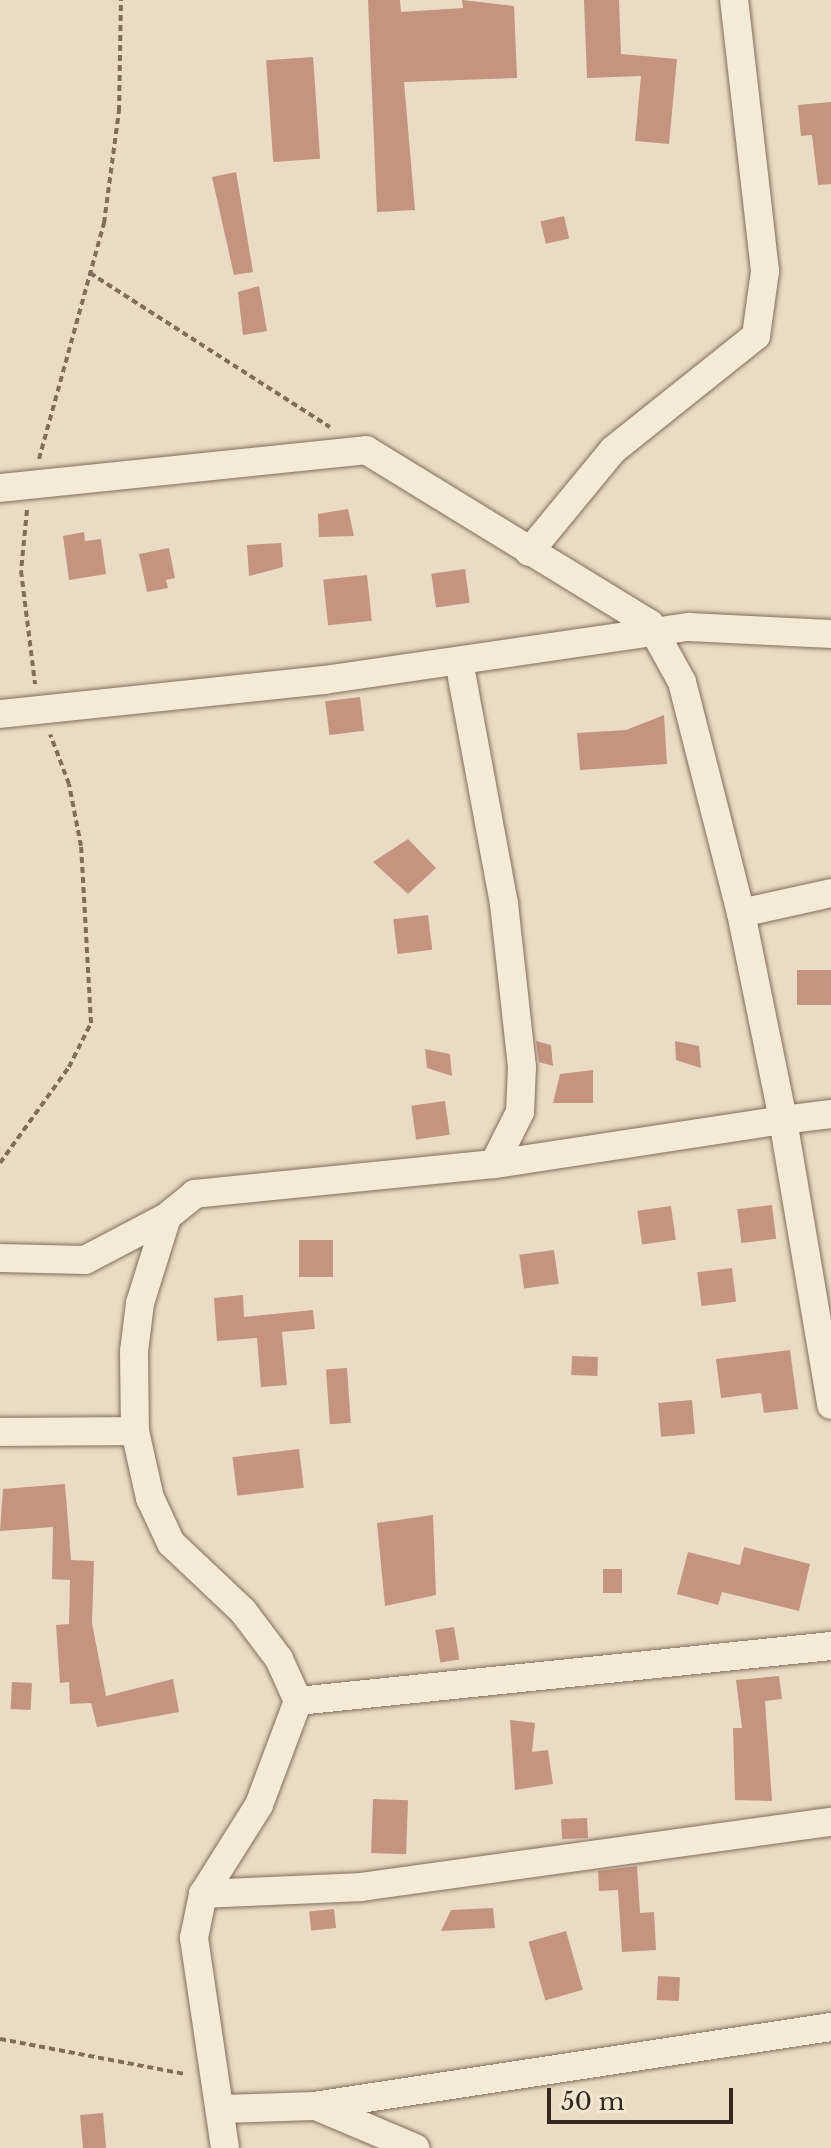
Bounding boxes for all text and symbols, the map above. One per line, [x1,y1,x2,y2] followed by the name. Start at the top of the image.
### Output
[551,2072,737,2122] scale bar
[561,2087,624,2116] text: 50 m

